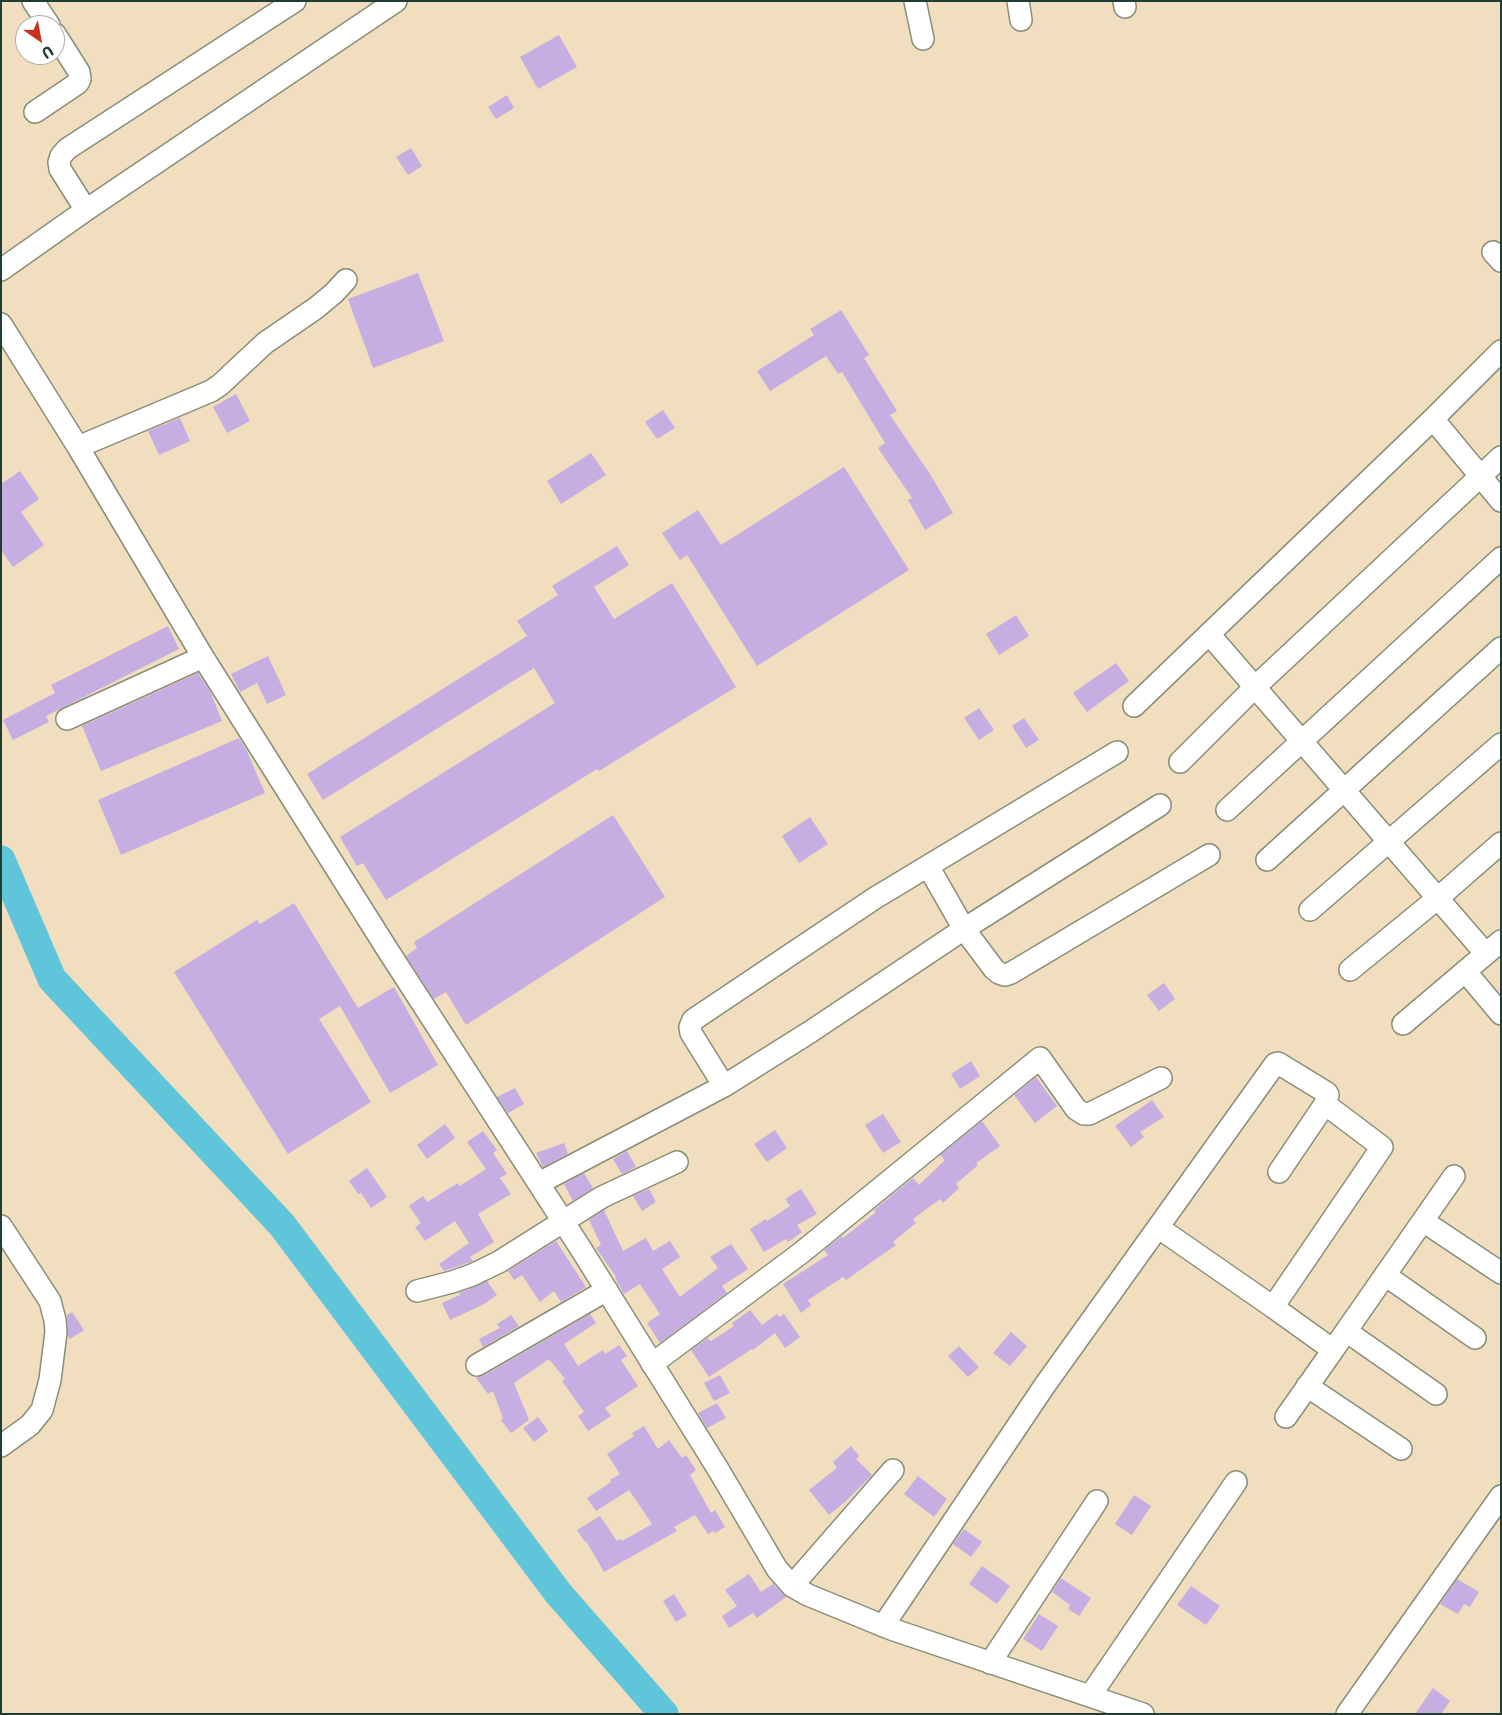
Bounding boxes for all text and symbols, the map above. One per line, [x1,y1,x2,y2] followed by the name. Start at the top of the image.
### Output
[15,15,65,65] north arrow
[38,40,58,64] text: U

